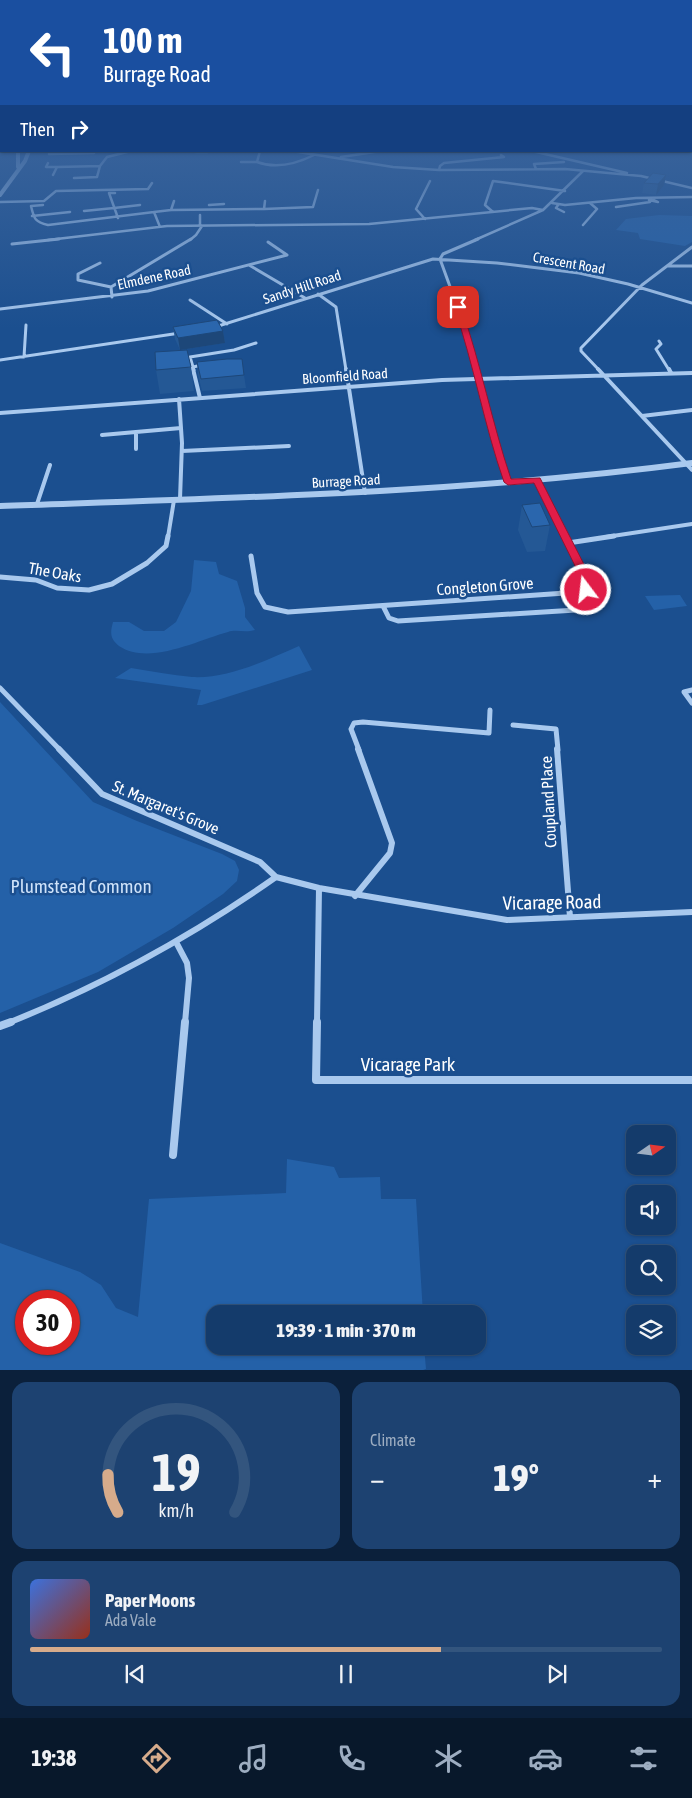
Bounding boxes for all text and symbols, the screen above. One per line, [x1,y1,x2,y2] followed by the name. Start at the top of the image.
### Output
[20,20,85,85] icon: left
[103,20,182,60] text: 100 m
[103,61,211,87] text: Burrage Road
[65,115,93,143] icon: right
[20,118,55,140] text: Then
[532,249,606,277] street label: Crescent Road
[116,261,192,293] street label: Elmdene Road
[261,267,343,307] street label: Sandy Hill Road
[437,286,479,328] pin
[444,293,472,321] icon: arrive
[302,365,388,387] street label: Bloomfield Road
[311,471,381,491] street label: Burrage Road
[27,558,83,586] street label: The Oaks
[559,563,611,615] position arrow
[436,574,534,599] street label: Congleton Grove
[537,756,560,848] street label: Coupland Place
[110,776,222,838] street label: St. Margaret's Grove
[10,875,152,897] park label: Plumstead Common
[502,890,602,914] street label: Vicarage Road
[361,1053,456,1075] street label: Vicarage Park
[626,1125,676,1175] north arrow
[626,1125,676,1355] map controls
[626,1185,676,1235] button: sound
[626,1245,676,1295] button: search
[15,1290,80,1355] speed limit sign: 30
[626,1305,676,1355] button: layers
[276,1319,416,1341] text: 19:39 · 1 min · 370 m
[370,1431,416,1449] text: Climate
[152,1442,200,1502] text: 19
[493,1456,539,1499] text: 19°
[370,1462,385,1494] text: −
[647,1462,662,1494] text: +
[158,1500,194,1521] text: km/h
[105,1589,195,1611] text: Paper Moons
[105,1611,156,1629] text: Ada Vale
[121,1660,149,1688] icon: previous
[332,1660,360,1688] icon: pause
[543,1660,571,1688] icon: next
[139,1741,174,1776] icon: directions
[236,1741,271,1776] icon: music
[334,1741,369,1776] icon: phone
[431,1741,466,1776] icon: climate
[528,1741,563,1776] icon: car
[626,1741,661,1776] icon: filters
[31,1745,76,1771] text: 19:38

